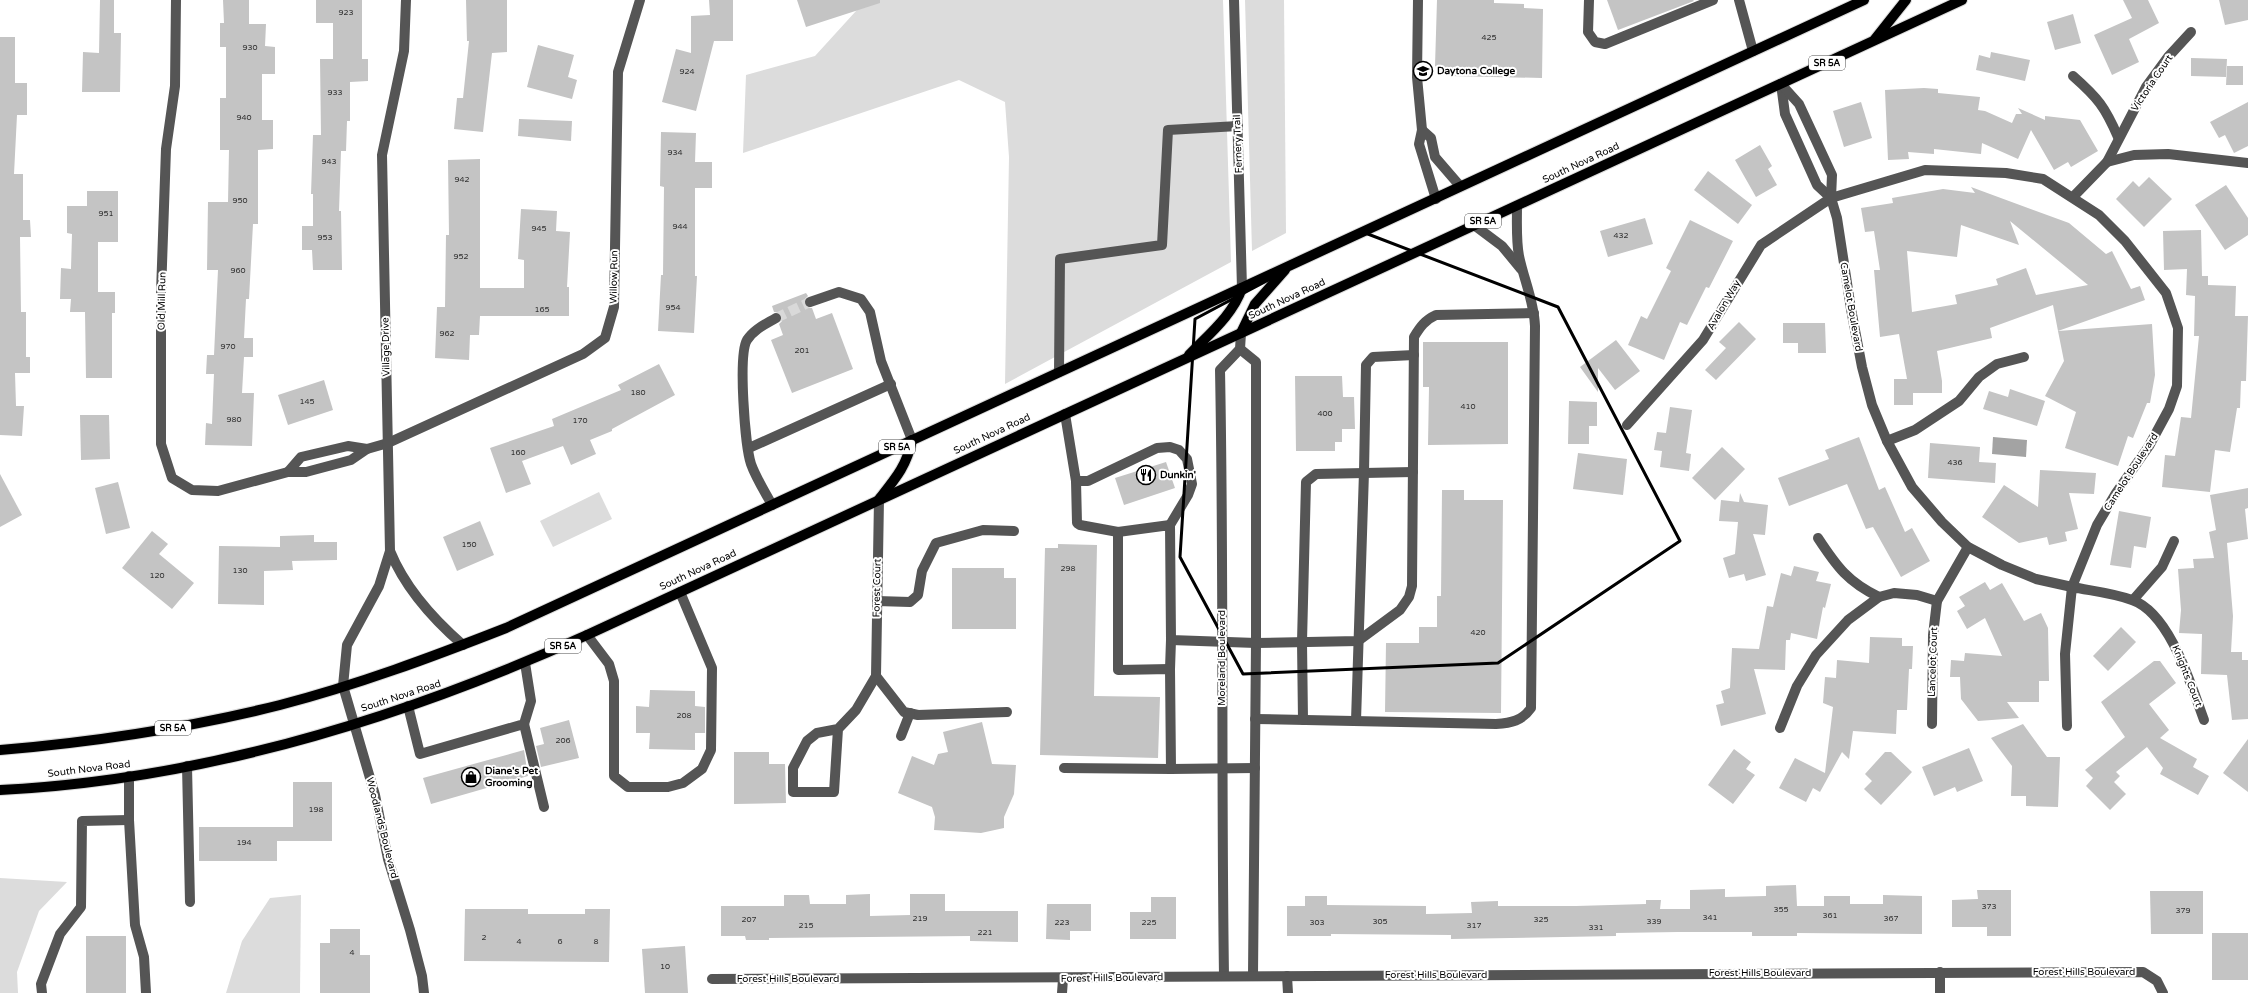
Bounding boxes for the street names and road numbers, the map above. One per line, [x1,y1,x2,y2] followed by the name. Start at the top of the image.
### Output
[2129,52,2175,114] street label: Victoria Court
[1809,56,1845,70] road number: SR 5A
[1231,114,1245,174] street label: Fernery Trail
[1541,140,1621,186] street label: South Nova Road
[1465,214,1501,228] road number: SR 5A
[608,250,620,304] street label: Willow Run
[1837,261,1865,353] street label: Camelot Boulevard
[155,272,169,330] street label: Old Mill Run
[1247,276,1327,322] street label: South Nova Road
[1705,277,1743,332] street label: Avalon Way
[379,317,393,377] street label: Village Drive
[952,411,1032,457] street label: South Nova Road
[2101,431,2161,513] street label: Camelot Boulevard
[879,440,915,454] road number: SR 5A
[658,547,738,593] street label: South Nova Road
[870,558,884,618] street label: Forest Court
[1216,610,1228,706] street label: Moreland Boulevard
[1926,627,1940,697] street label: Lancelot Court
[545,639,581,653] road number: SR 5A
[2169,643,2205,709] street label: Knights Court
[360,677,442,715] street label: South Nova Road
[155,721,191,735] road number: SR 5A
[47,758,131,780] street label: South Nova Road
[364,776,400,880] street label: Woodlands Boulevard
[2033,966,2135,978] street label: Forest Hills Boulevard
[1709,967,1811,979] street label: Forest Hills Boulevard
[1385,969,1487,981] street label: Forest Hills Boulevard
[1061,971,1163,985] street label: Forest Hills Boulevard
[737,973,839,985] street label: Forest Hills Boulevard

